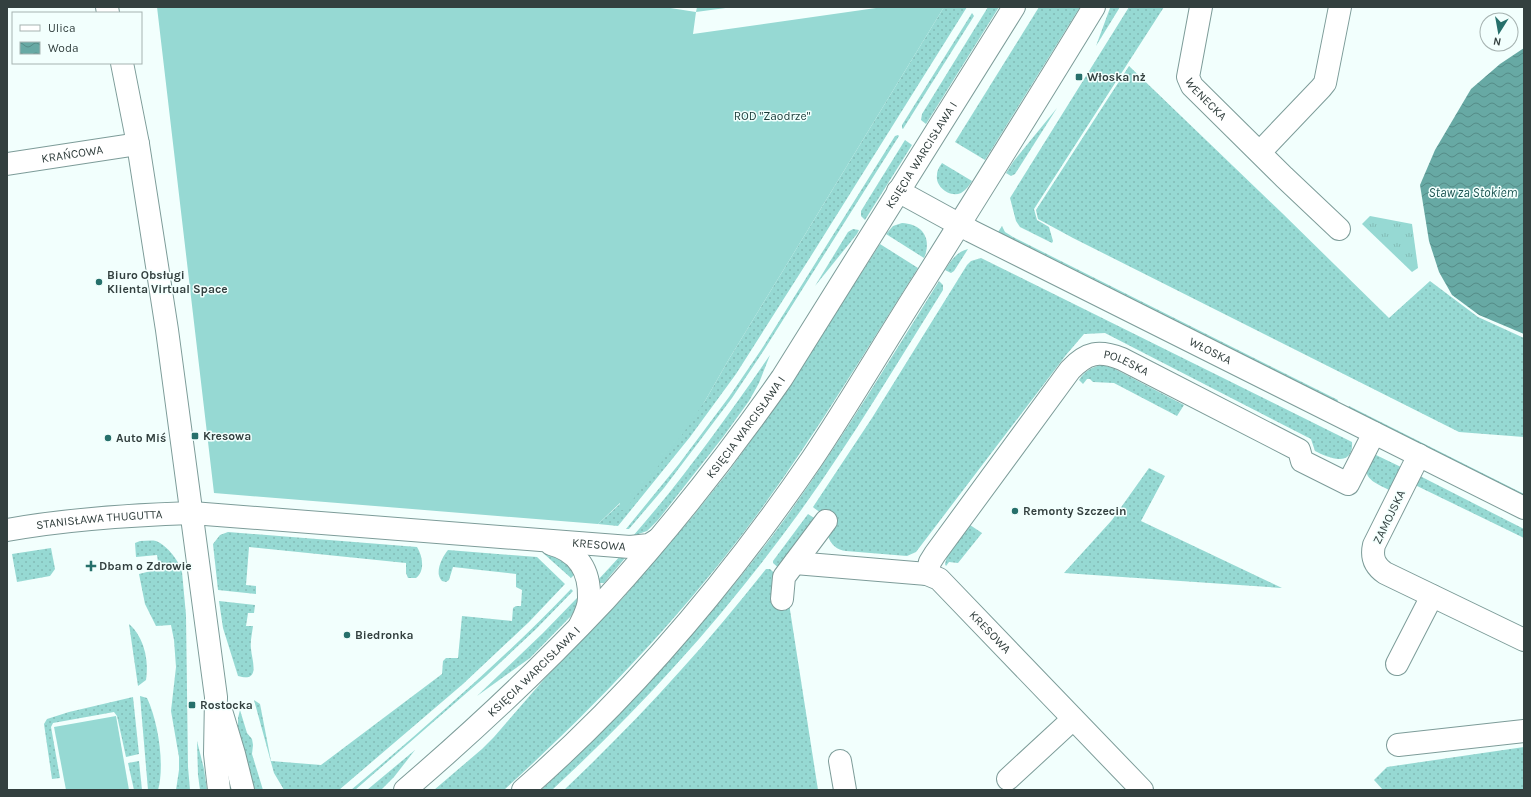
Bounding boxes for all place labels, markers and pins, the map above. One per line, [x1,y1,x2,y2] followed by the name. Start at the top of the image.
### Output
[1087,70,1146,84] place label: Włoska nż
[1074,72,1084,82] marker: Włoska nż
[107,268,228,296] place label: Biuro Obsługi Klienta Virtual Space
[94,277,104,287] marker: Biuro Obsługi Klienta Virtual Space
[203,429,251,443] place label: Kresowa
[116,431,166,445] place label: Auto Miś
[190,431,200,441] marker: Kresowa
[103,433,113,443] marker: Auto Miś
[1023,504,1127,518] place label: Remonty Szczecin
[1010,506,1020,516] marker: Remonty Szczecin
[99,559,192,573] place label: Dbam o Zdrowie
[86,561,96,571] marker: Dbam o Zdrowie
[355,628,414,642] place label: Biedronka
[342,630,352,640] marker: Biedronka
[200,698,253,712] place label: Rostocka
[187,700,197,710] marker: Rostocka

